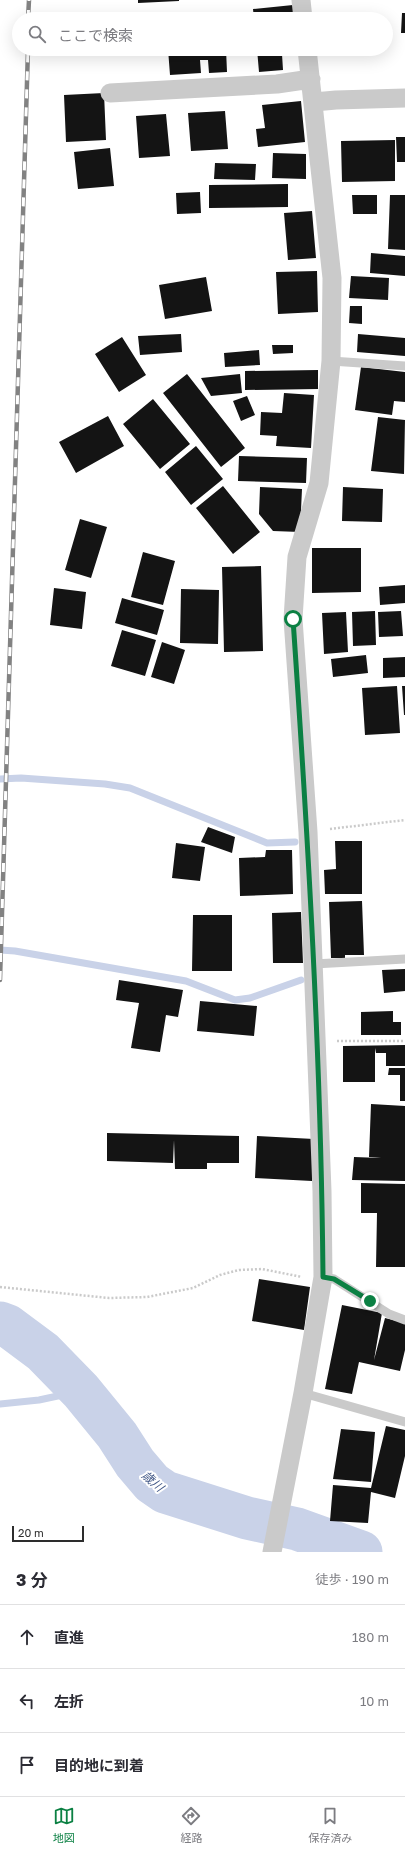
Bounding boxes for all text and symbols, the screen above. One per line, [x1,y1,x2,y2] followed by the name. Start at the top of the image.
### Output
[12,12,393,56] search box
[26,23,48,45] icon: search
[58,26,133,44] text: ここで検索
[284,610,302,628] route start
[361,1292,379,1310] route end
[139,1467,168,1496] water label: 歳川
[12,1524,84,1543] scale bar
[18,1526,44,1539] text: 20 m
[16,1569,48,1590] text: 3 分
[316,1571,389,1587] text: 徒歩 · 190 m
[16,1626,38,1648] icon: ahead
[54,1628,84,1646] text: 直進
[352,1629,389,1645] text: 180 m
[16,1690,38,1712] icon: left
[54,1692,84,1710] text: 左折
[360,1693,389,1709] text: 10 m
[16,1754,38,1776] icon: arrive
[54,1756,144,1774] text: 目的地に到着
[53,1805,75,1845] tab: 地図
[180,1805,202,1845] tab: 経路
[308,1805,352,1845] tab: 保存済み

